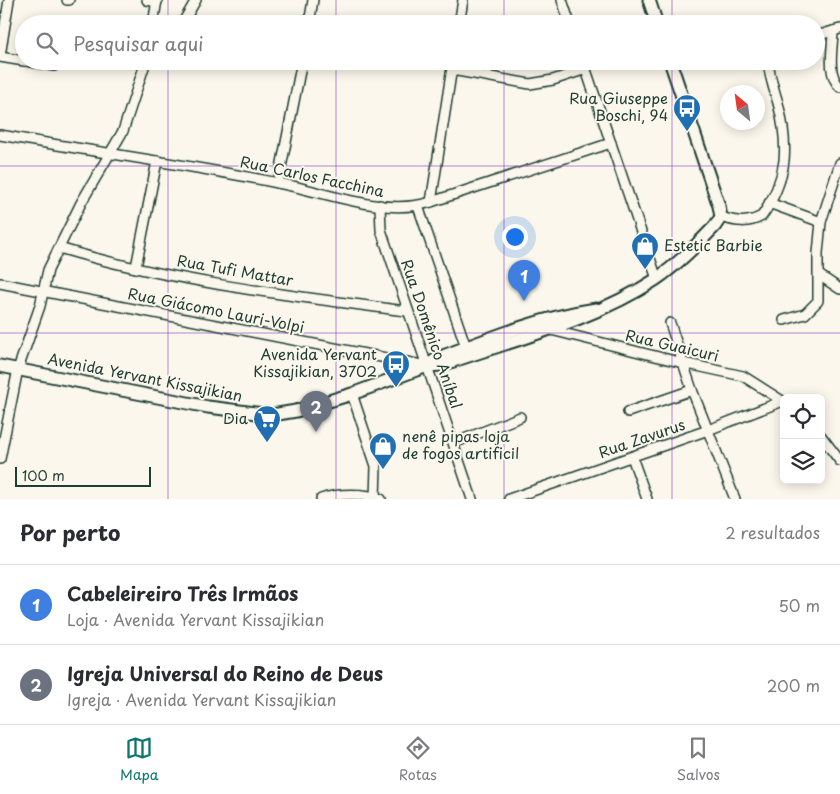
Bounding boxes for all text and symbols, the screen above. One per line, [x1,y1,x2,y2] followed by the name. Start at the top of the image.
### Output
[15,15,825,70] search box
[33,29,61,57] icon: search
[73,29,203,57] text: Pesquisar aqui
[720,85,765,130] north arrow
[569,86,668,126] place label: Rua Giuseppe Boschi, 94
[672,93,702,132] bus stop icon: Rua Giuseppe Boschi, 94
[238,149,387,202] street label: Rua Carlos Facchina
[502,224,528,250] your location
[630,231,660,270] shop icon: Estetic Barbie
[664,233,763,256] place label: Estetic Barbie
[175,248,295,291] street label: Rua Tufi Mattar
[396,256,469,411] street label: Rua Domênico Aníbal
[508,260,540,301] pin: 1
[126,281,306,338] street label: Rua Giácomo Lauri-Volpi
[623,323,721,366] street label: Rua Guaicuri
[253,342,377,382] place label: Avenida Yervant Kissajikian, 3702
[46,346,245,407] street label: Avenida Yervant Kissajikian
[381,349,411,388] bus stop icon: Avenida Yervant Kissajikian, 3702
[300,391,332,432] pin: 2
[780,394,825,484] map controls
[780,394,825,439] button: locate
[252,404,282,443] supermarket icon: Dia
[223,406,249,429] place label: Dia
[595,412,688,463] street label: Rua Zavurus
[402,424,519,464] place label: nenê pipas loja de fogos artificil
[368,431,398,470] shop icon: nenê pipas loja de fogos artificil
[780,439,825,484] button: layers
[15,464,151,487] scale bar
[22,465,65,486] text: 100 m
[20,516,120,548] text: Por perto
[726,520,820,544] text: 2 resultados
[67,579,298,607] text: Cabeleireiro Três Irmãos
[32,593,40,617] text: 1
[779,593,820,617] text: 50 m
[67,607,324,631] text: Loja · Avenida Yervant Kissajikian
[67,659,383,687] text: Igreja Universal do Reino de Deus
[30,673,42,697] text: 2
[767,673,820,697] text: 200 m
[67,687,336,711] text: Igreja · Avenida Yervant Kissajikian
[120,734,159,785] tab: Mapa
[399,734,437,785] tab: Rotas
[677,734,720,785] tab: Salvos

